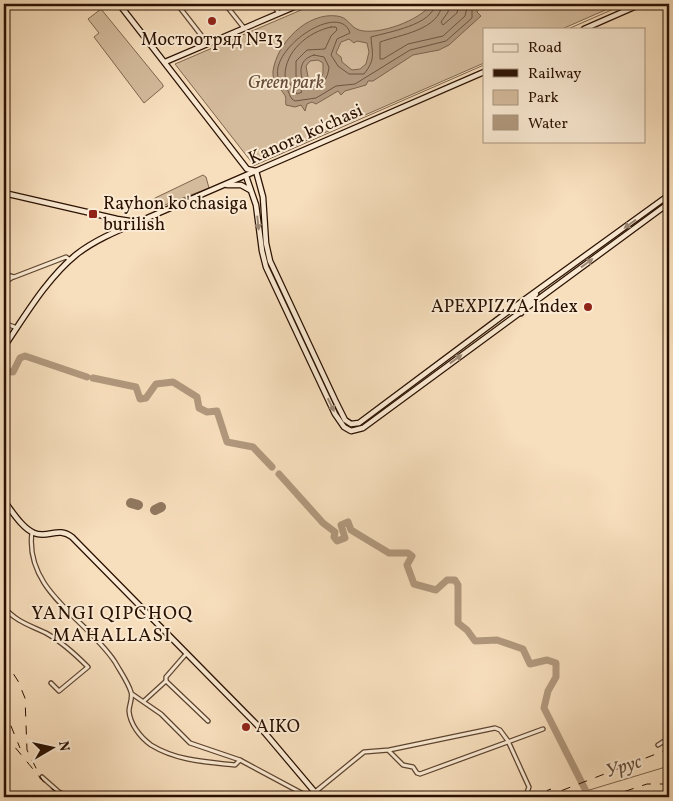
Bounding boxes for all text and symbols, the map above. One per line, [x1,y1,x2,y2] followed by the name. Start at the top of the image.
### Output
[206,15,218,27] marker: Мостоотряд №13
[141,28,283,53] place label: Мостоотряд №13
[483,28,646,142] legend
[528,38,562,59] text: Road
[528,64,581,85] text: Railway
[248,71,324,96] park label: Green park
[528,88,559,109] text: Park
[245,99,367,171] street label: Kanora ko'chasi
[528,114,568,135] text: Water
[103,192,248,238] place label: Rayhon ko'chasiga burilish
[87,208,99,220] marker: Rayhon ko'chasiga burilish
[254,215,262,231] one-way arrow
[624,218,637,229] one-way arrow
[580,258,594,268] one-way arrow
[431,295,578,320] place label: APEXPIZZA Index
[582,301,594,313] marker: APEXPIZZA Index
[449,354,462,365] one-way arrow
[327,398,335,412] one-way arrow
[31,601,193,649] district label: YANGI QIPCHOQ MAHALLASI
[256,715,300,740] place label: AIKO
[240,721,252,733] marker: AIKO
[28,724,78,774] north arrow
[53,740,74,753] text: N
[603,749,645,785] water label: Урус

